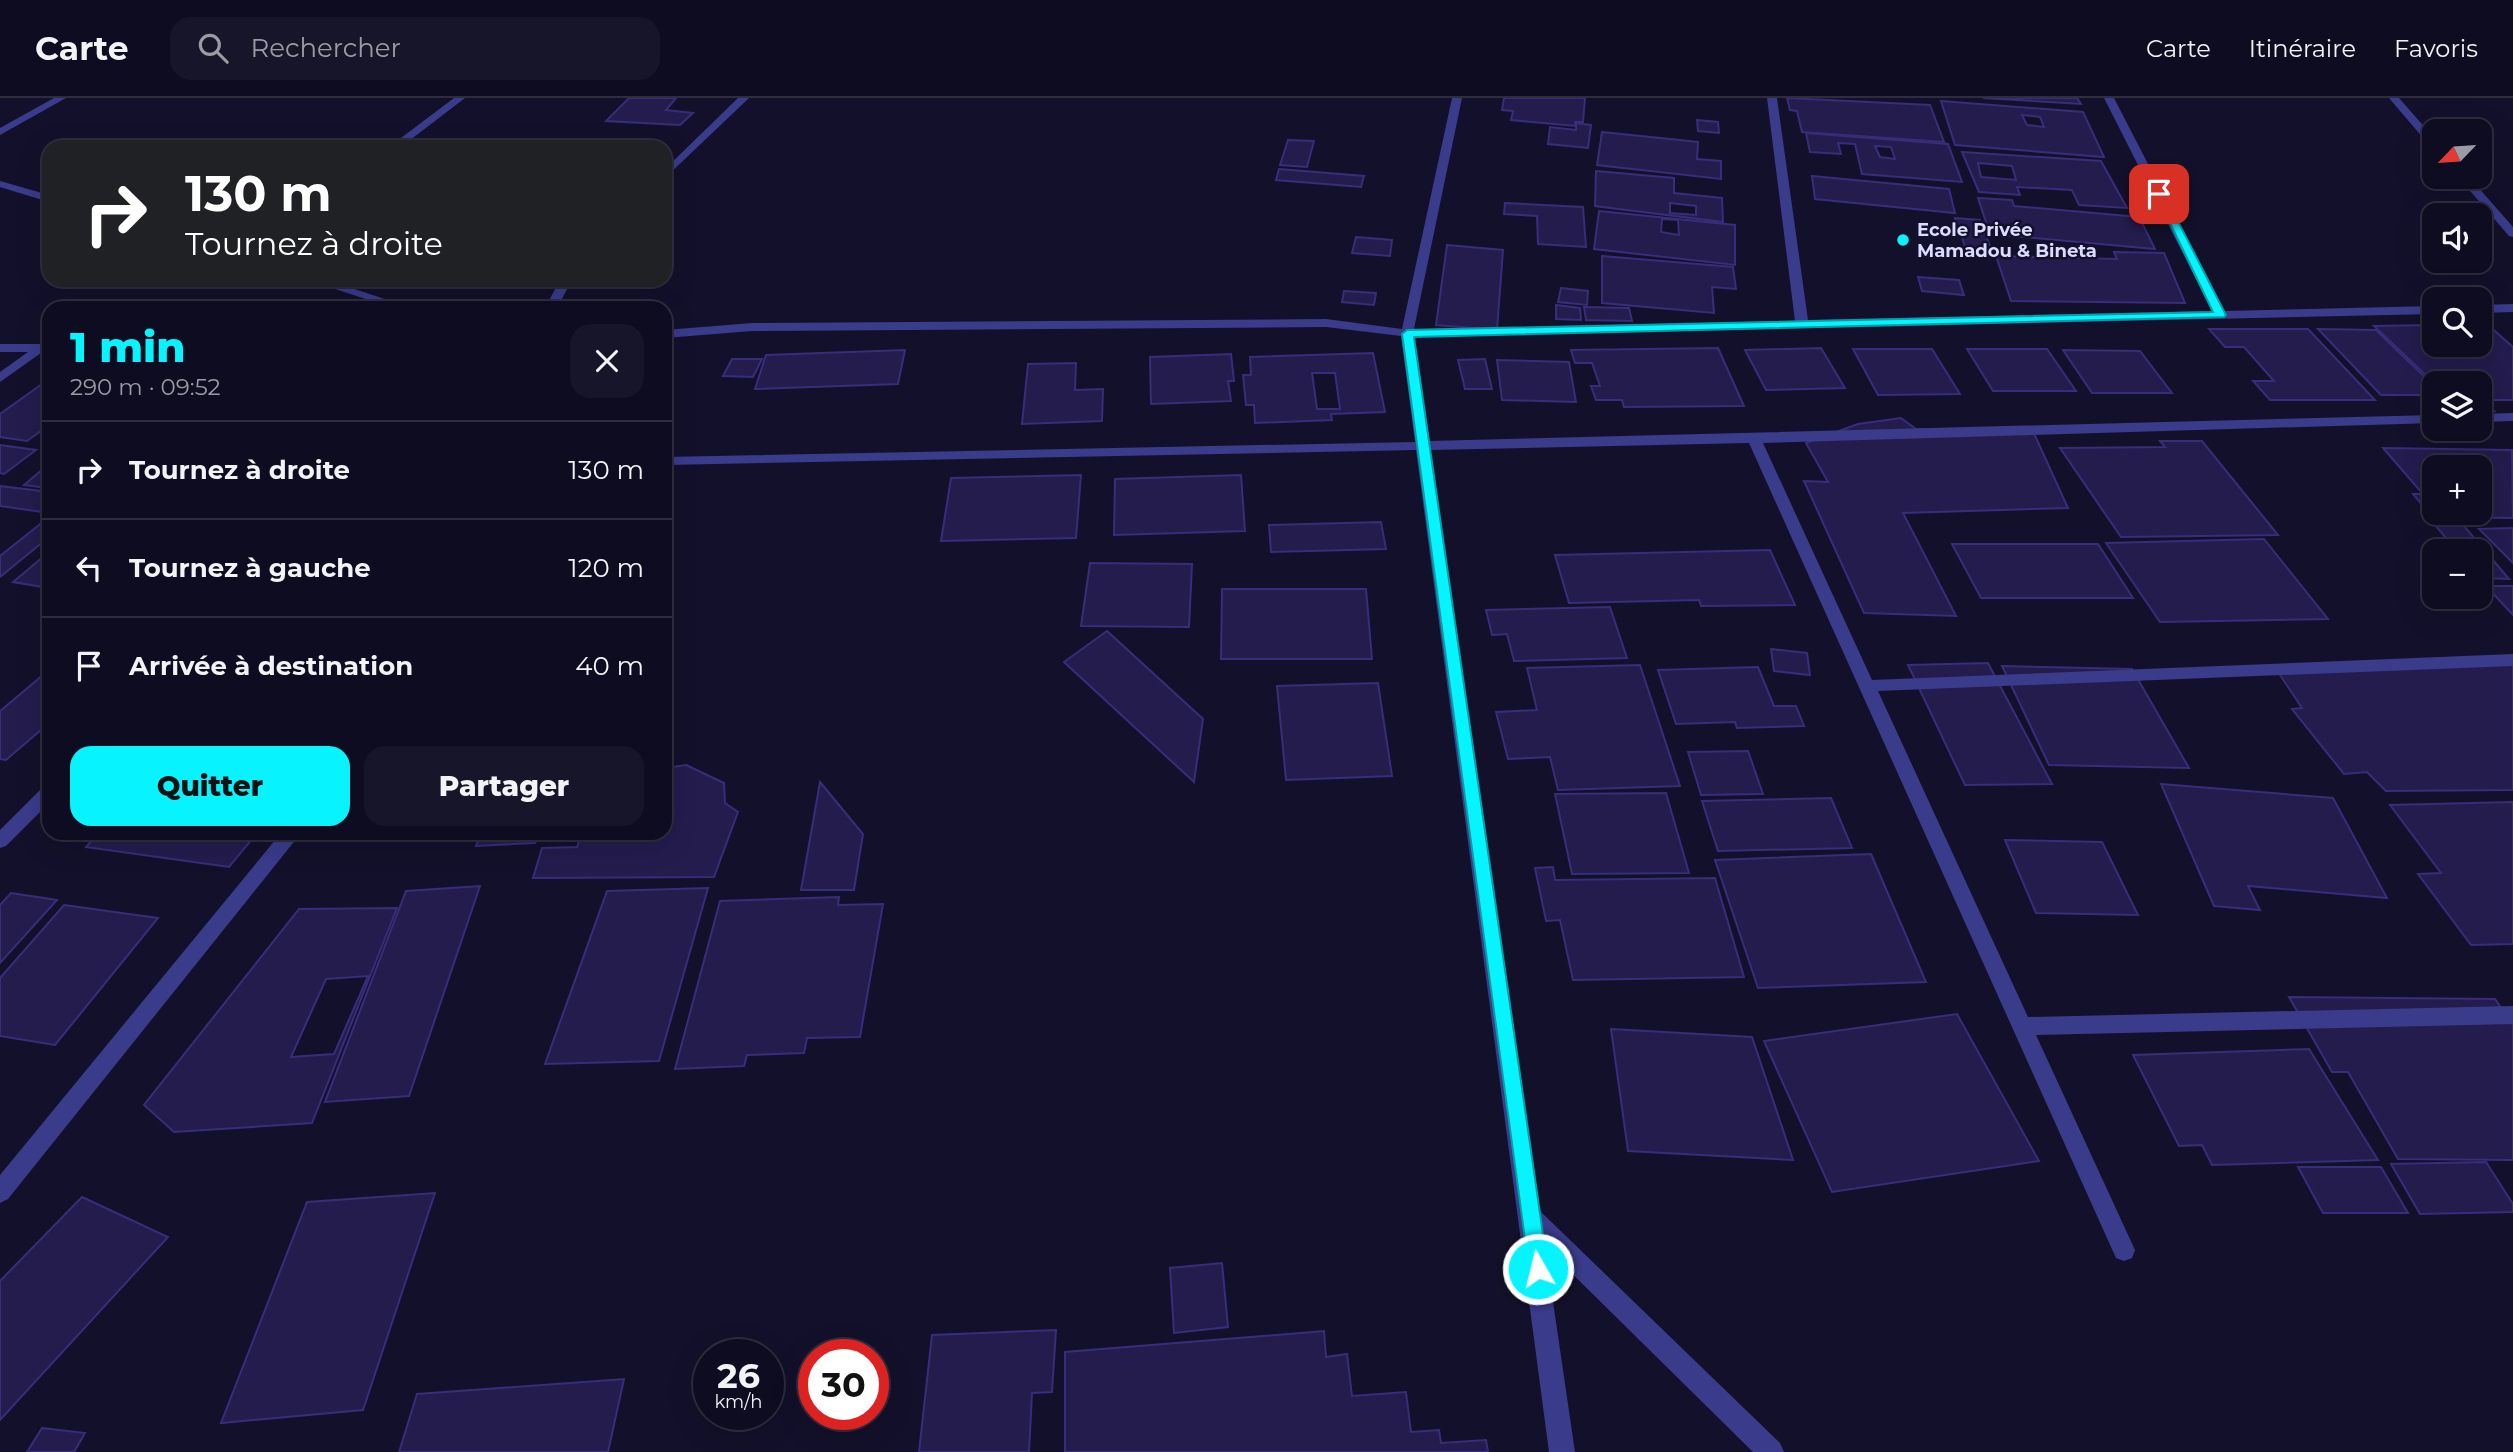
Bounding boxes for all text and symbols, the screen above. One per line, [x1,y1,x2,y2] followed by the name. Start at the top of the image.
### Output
[170,17,660,80] search box
[35,28,128,68] text: Carte
[194,29,232,67] icon: search
[250,32,401,64] text: Rechercher
[2146,34,2211,63] text: Carte
[2249,34,2356,63] text: Itinéraire
[2394,34,2478,63] text: Favoris
[2422,119,2492,189] north arrow
[2422,119,2492,609] map controls
[185,164,332,223] text: 130 m
[2129,164,2189,224] pin
[70,168,161,259] icon: right
[2140,175,2178,213] icon: arrive
[2422,203,2492,273] button: sound
[1917,219,2097,262] place label: Ecole Privée Mamadou & Bineta
[185,224,443,263] text: Tournez à droite
[1895,232,1911,248] marker: Ecole Privée Mamadou & Bineta
[2422,287,2492,357] button: search
[70,321,186,373] text: 1 min
[570,324,644,398] button: close
[2422,371,2492,441] button: layers
[70,373,221,401] text: 290 m · 09:52
[70,451,108,489] icon: right
[129,454,350,486] text: Tournez à droite
[568,454,644,486] text: 130 m
[2422,455,2492,525] button: +
[2422,539,2492,609] button: −
[70,549,108,587] icon: left
[129,552,371,584] text: Tournez à gauche
[568,552,644,584] text: 120 m
[70,647,108,685] icon: arrive
[129,650,413,682] text: Arrivée à destination
[575,650,644,682] text: 40 m
[70,746,350,826] button: Quitter
[364,746,644,826] button: Partager
[1501,1232,1575,1306] position arrow
[798,1339,889,1430] speed limit sign: 30
[717,1354,760,1397] text: 26
[714,1391,763,1413] text: km/h

